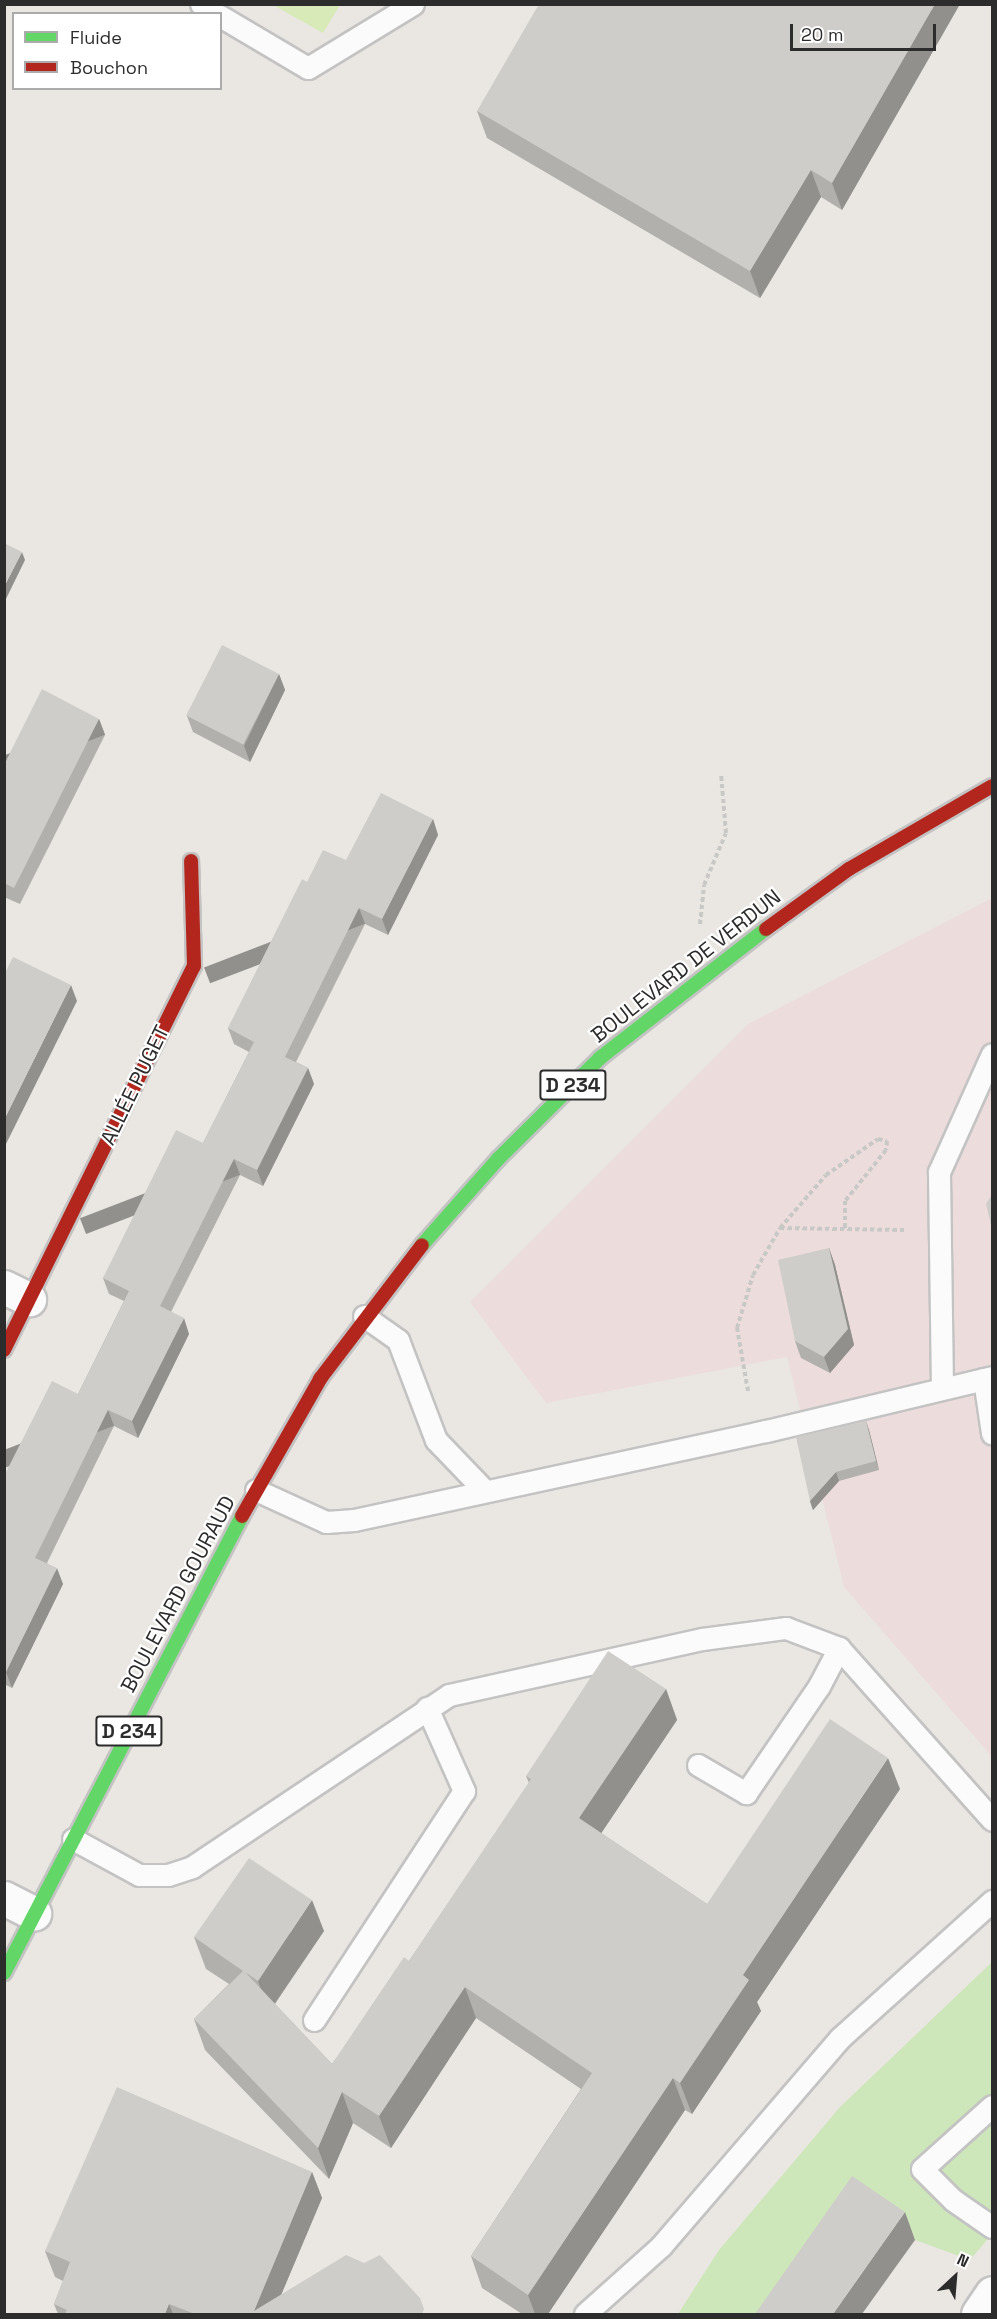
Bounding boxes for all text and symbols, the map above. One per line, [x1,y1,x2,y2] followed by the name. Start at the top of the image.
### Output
[12,12,222,90] legend
[793,12,938,50] scale bar
[801,23,844,46] text: 20 m
[70,26,122,49] text: Fluide
[70,56,148,79] text: Bouchon
[586,884,786,1048] street label: BOULEVARD DE VERDUN
[95,1021,175,1149] street label: ALLÉE PUGET
[538,1068,608,1102] road number: D 234
[115,1491,241,1697] street label: BOULEVARD GOURAUD
[94,1714,164,1748] road number: D 234
[925,2247,985,2307] north arrow
[954,2249,973,2272] text: N

